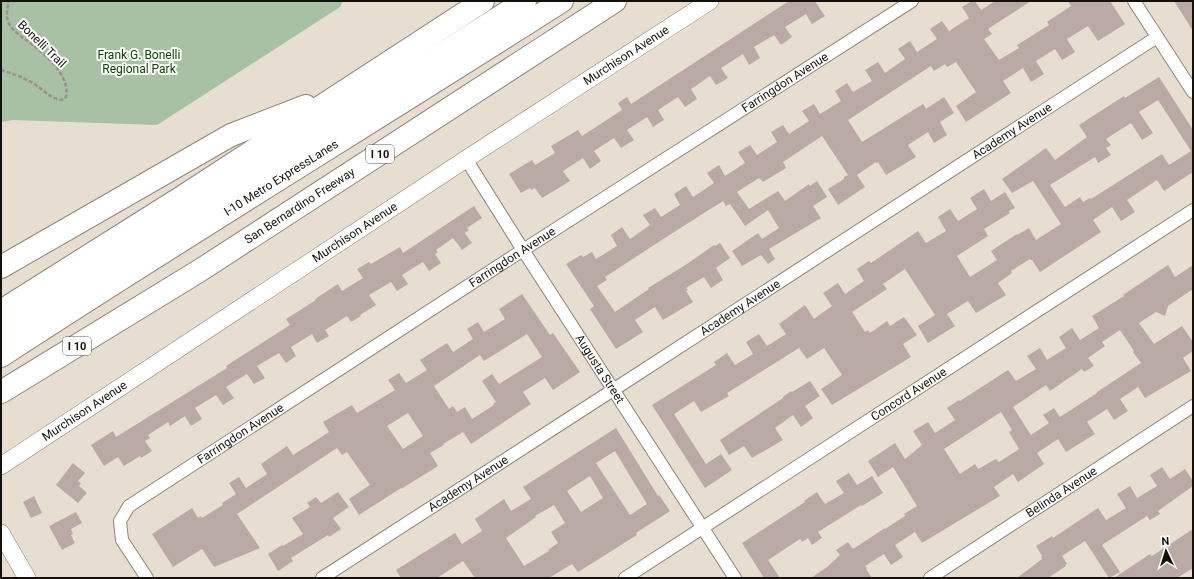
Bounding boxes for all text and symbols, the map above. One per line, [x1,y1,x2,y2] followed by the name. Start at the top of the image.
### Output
[15,18,69,70] street label: Bonelli Trail
[581,23,671,88] street label: Murchison Avenue
[98,48,181,76] park label: Frank G. Bonelli Regional Park
[739,49,831,115] street label: Farringdon Avenue
[969,100,1054,162] street label: Academy Avenue
[221,137,341,219] street label: I-10 Metro ExpressLanes
[366,145,394,163] road number: I 10
[242,165,358,247] street label: San Bernardino Freeway
[310,199,400,265] street label: Murchison Avenue
[466,224,558,290] street label: Farringdon Avenue
[698,277,783,339] street label: Academy Avenue
[573,332,627,406] street label: Augusta Street
[63,337,91,355] road number: I 10
[868,365,949,424] street label: Concord Avenue
[39,378,130,444] street label: Murchison Avenue
[195,400,286,467] street label: Farringdon Avenue
[426,453,511,515] street label: Academy Avenue
[1023,464,1100,520] street label: Belinda Avenue
[1146,531,1186,571] north arrow
[1161,535,1170,548] text: N

